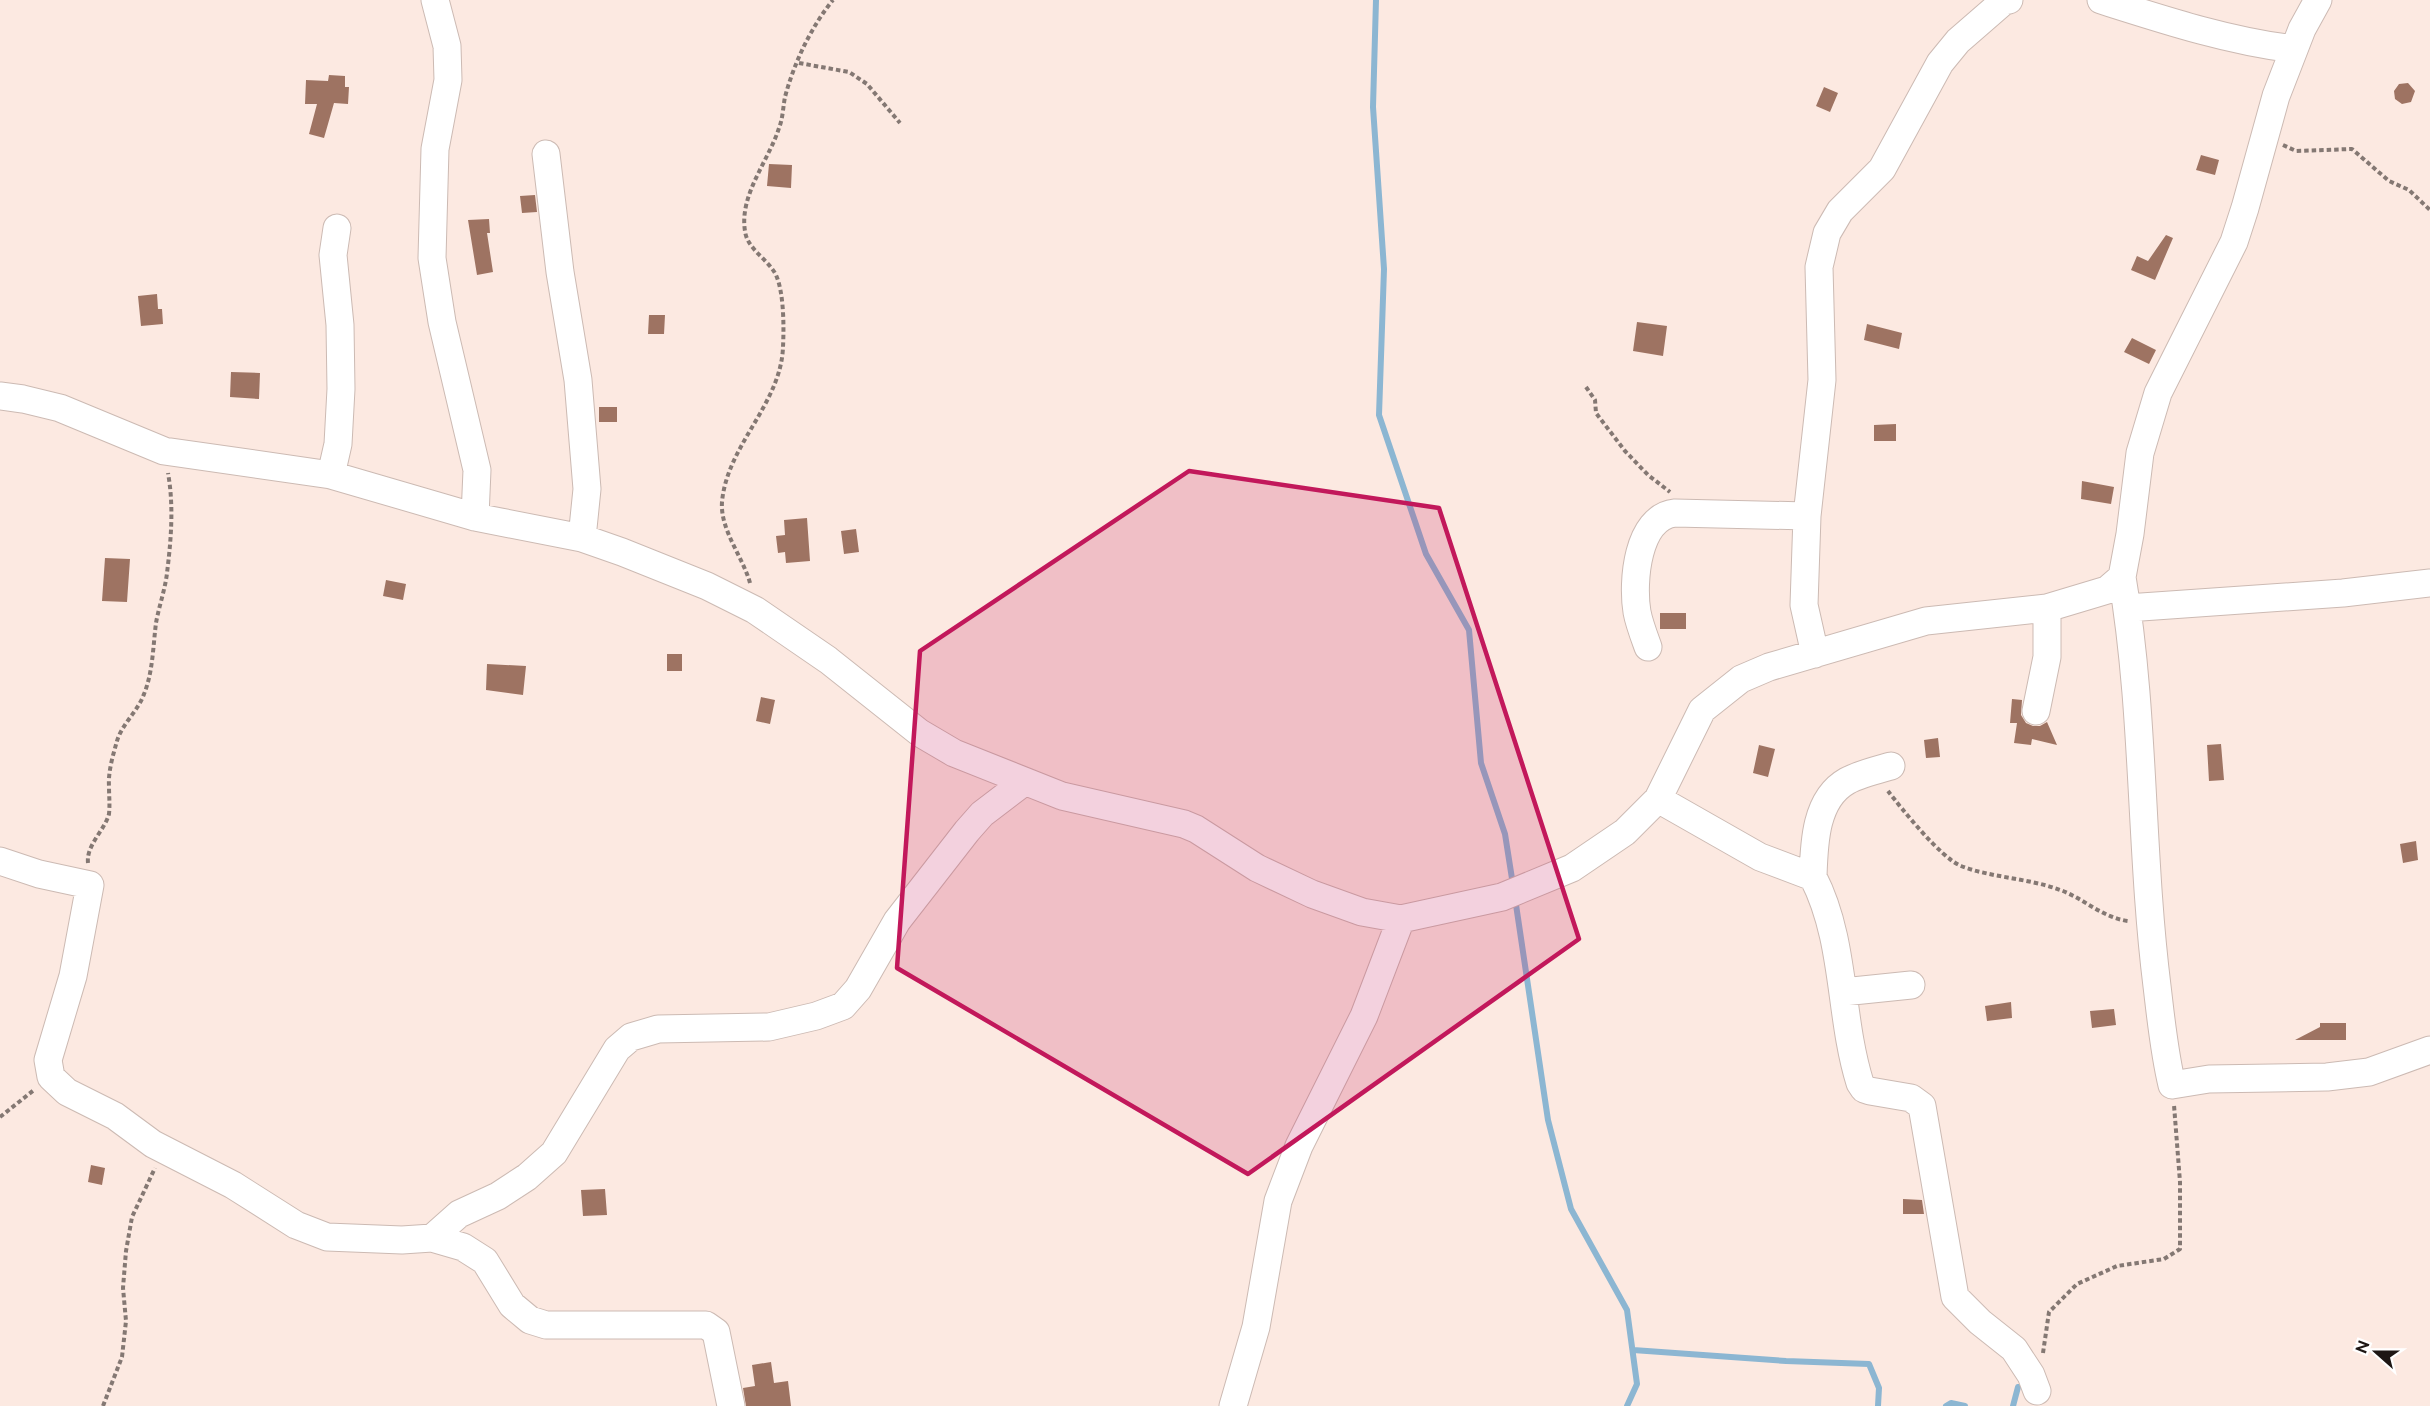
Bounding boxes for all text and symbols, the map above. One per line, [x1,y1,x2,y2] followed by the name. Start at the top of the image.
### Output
[2346,1322,2406,1382] north arrow
[2351,1338,2374,1356] text: N

